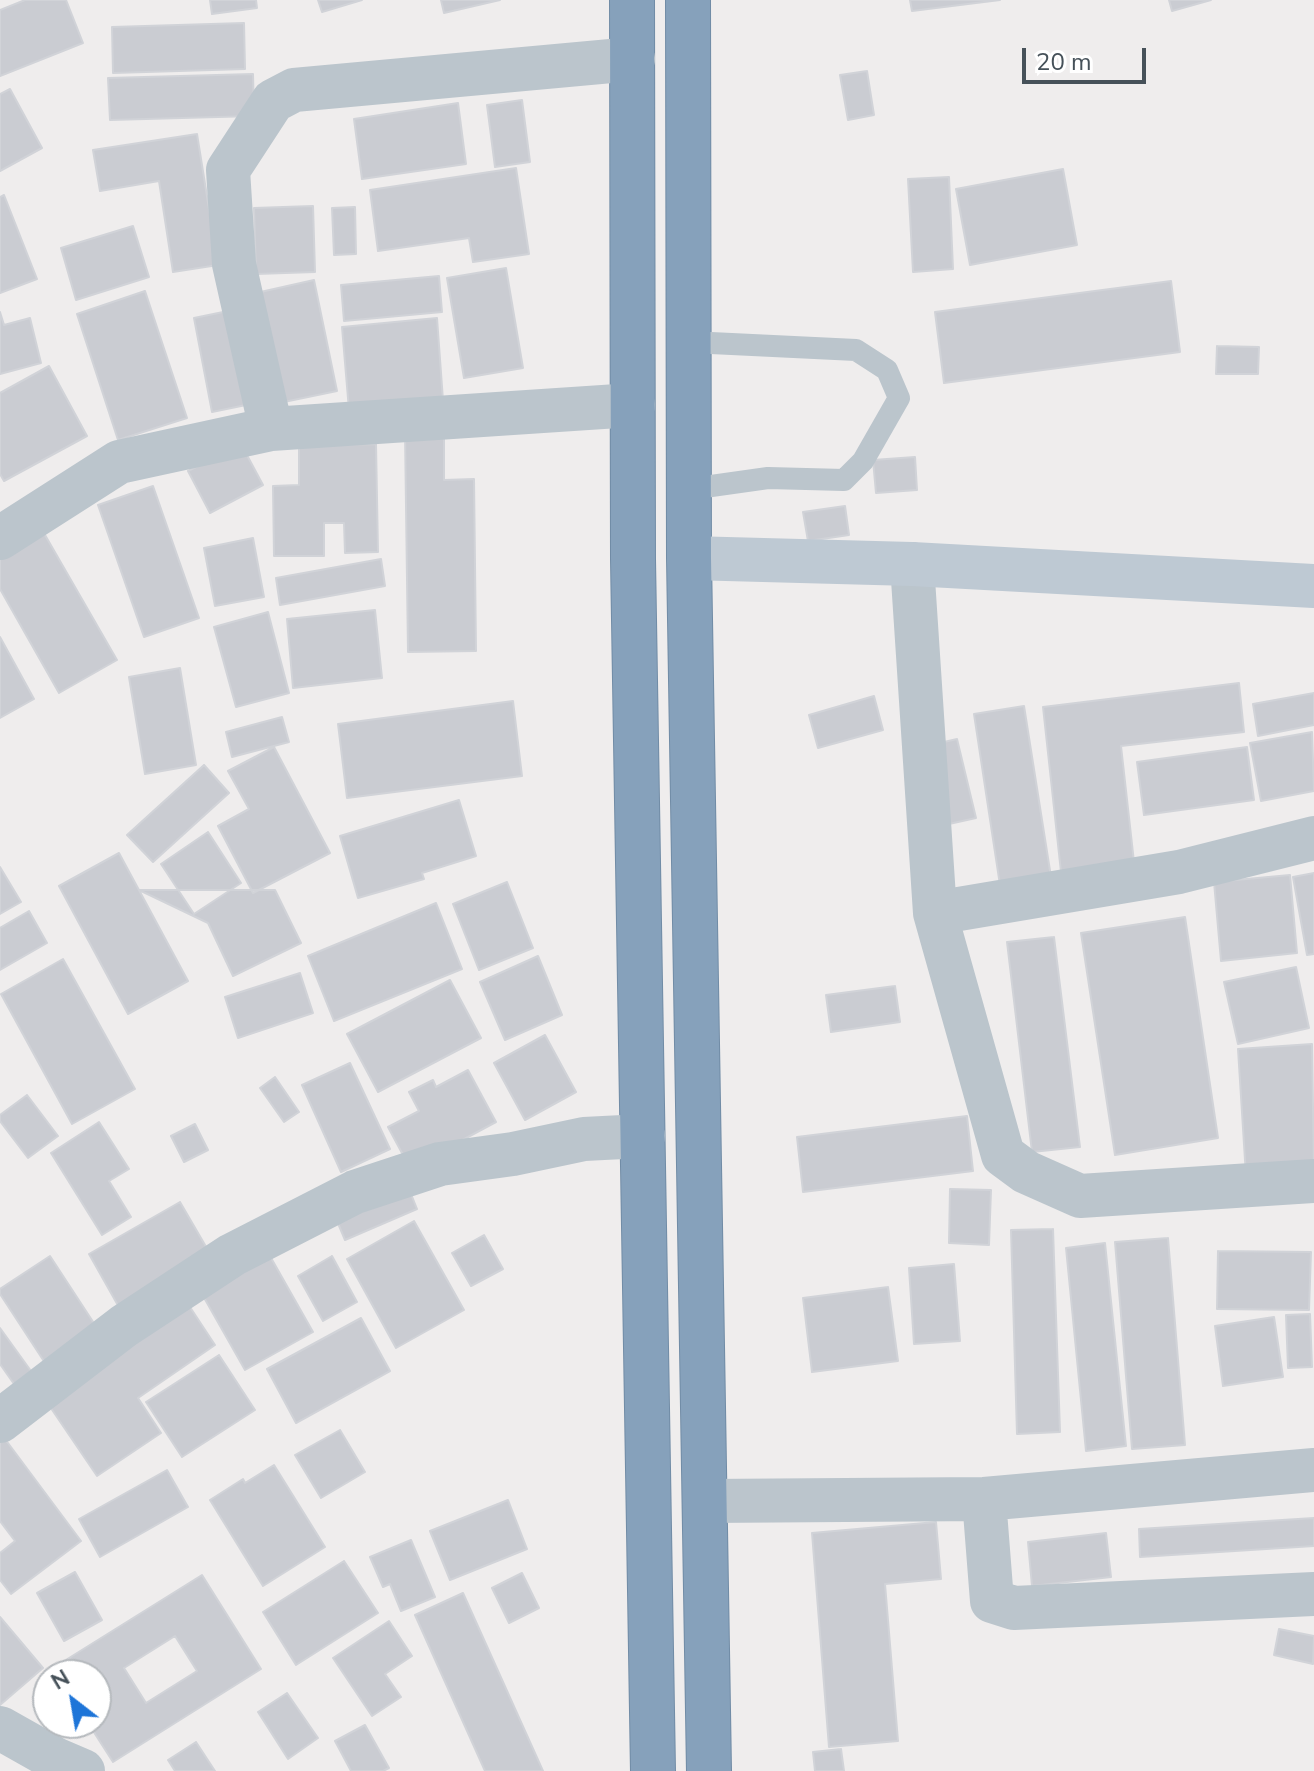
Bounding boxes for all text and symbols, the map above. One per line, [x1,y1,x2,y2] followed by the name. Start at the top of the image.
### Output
[1026,32,1150,82] scale bar
[1036,46,1092,78] text: 20 m
[32,1659,112,1739] north arrow
[46,1663,75,1697] text: N

